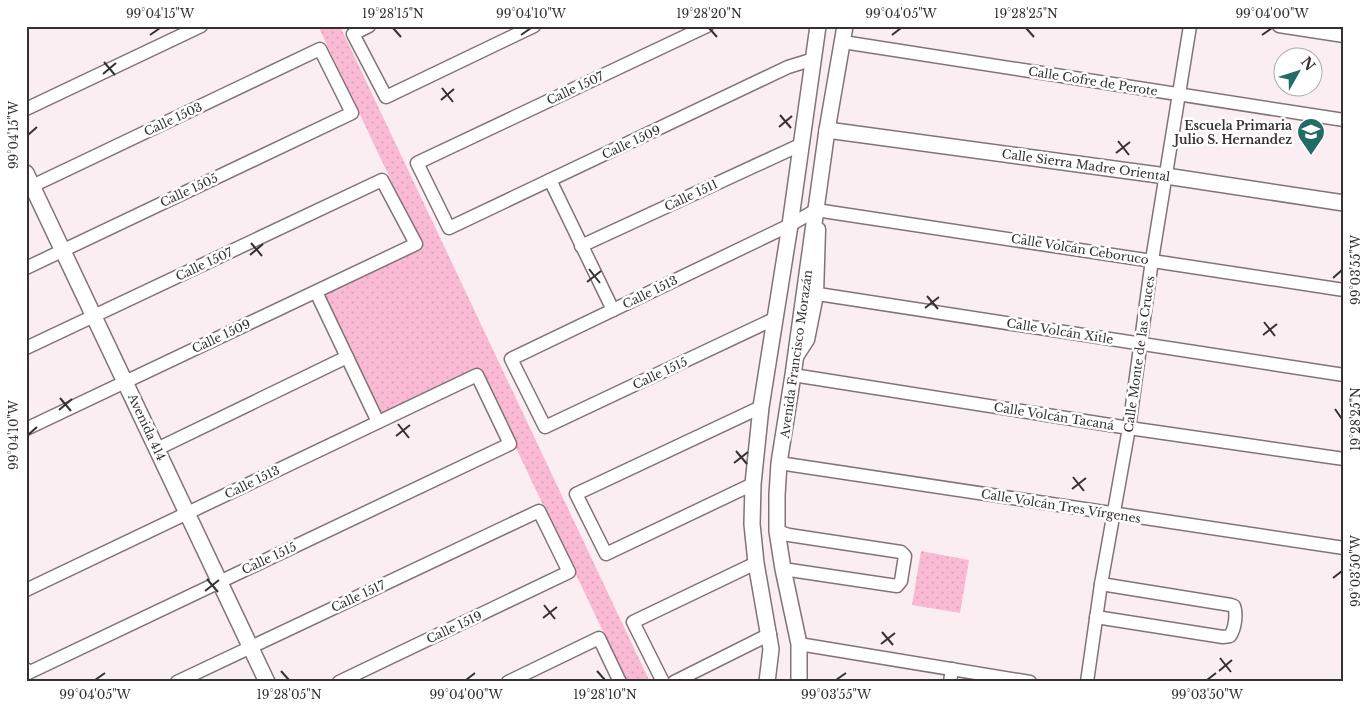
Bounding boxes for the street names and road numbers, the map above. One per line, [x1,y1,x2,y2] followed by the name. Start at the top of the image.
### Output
[1027,63,1159,99] street label: Calle Cofre de Perote
[544,68,607,108] street label: Calle 1507
[141,99,205,139] street label: Calle 1503
[599,122,663,162] street label: Calle 1509
[1001,146,1171,184] street label: Calle Sierra Madre Oriental
[158,170,220,210] street label: Calle 1505
[662,176,720,214] street label: Calle 1511
[1010,231,1150,267] street label: Calle Volcán Ceboruco
[173,244,236,284] street label: Calle 1507
[777,269,815,440] street label: Avenida Francisco Morazán
[620,272,680,312] street label: Calle 1513
[1121,275,1157,433] street label: Calle Monte de las Cruces
[1006,315,1115,347] street label: Calle Volcán Xitle
[189,316,253,356] street label: Calle 1509
[630,354,690,392] street label: Calle 1515
[124,390,169,463] street label: Avenida 414
[993,399,1116,433] street label: Calle Volcán Tacaná
[222,462,282,502] street label: Calle 1513
[980,486,1142,526] street label: Calle Volcán Tres Vírgenes
[239,539,299,577] street label: Calle 1515
[329,577,388,615] street label: Calle 1517
[424,608,484,646] street label: Calle 1519

